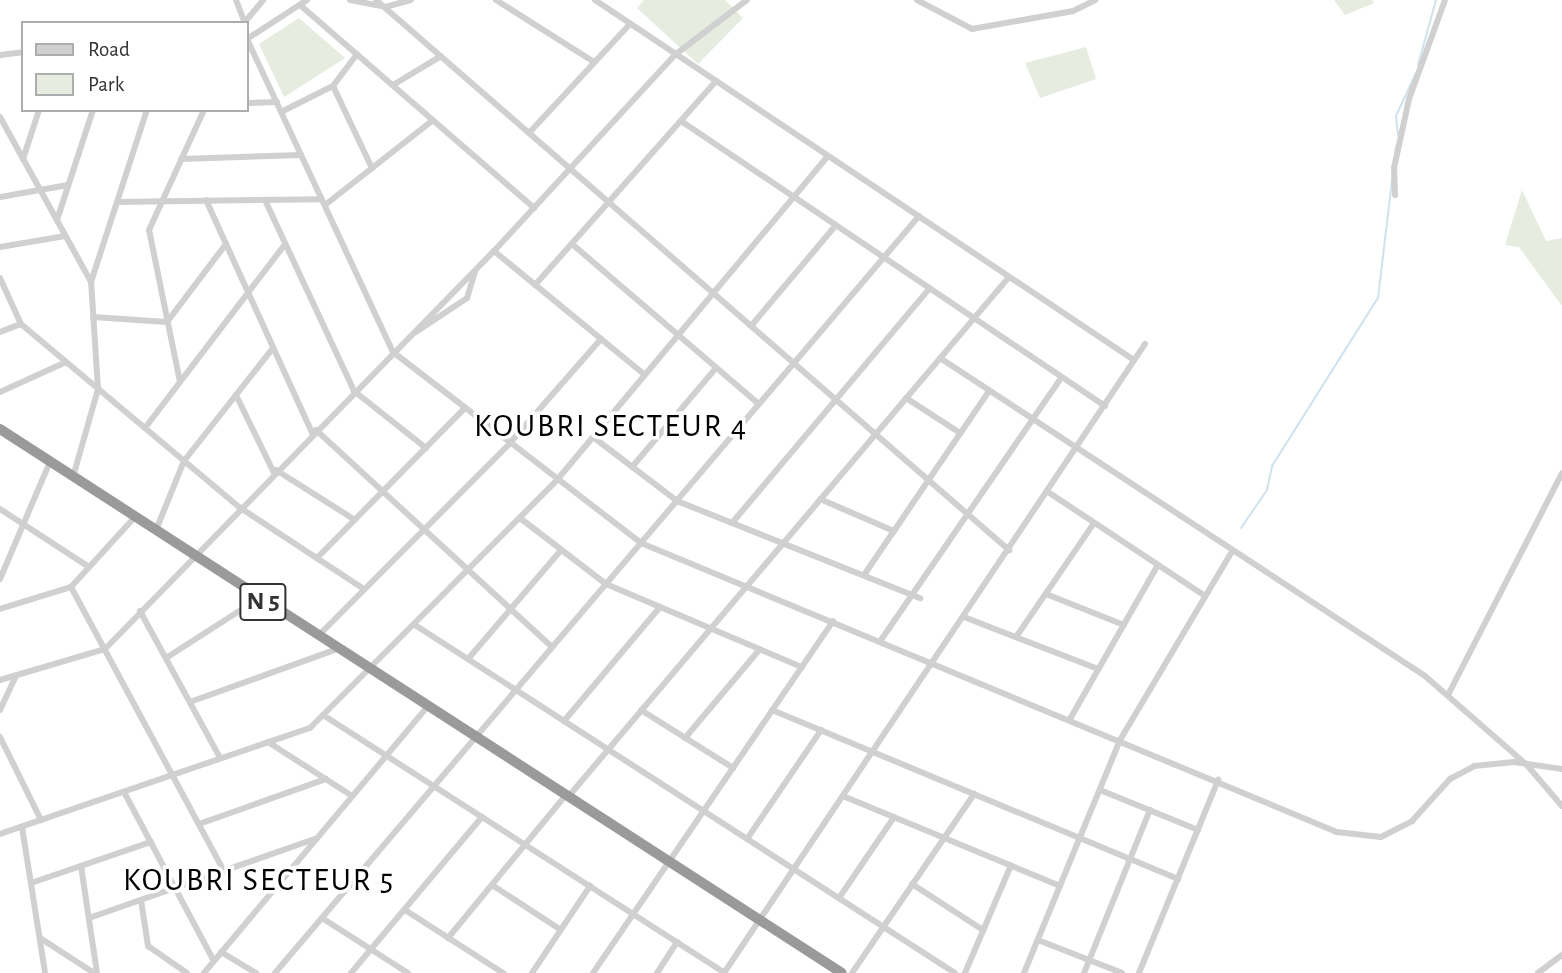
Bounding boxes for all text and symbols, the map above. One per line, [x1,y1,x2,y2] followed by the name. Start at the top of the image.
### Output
[21,21,248,112] legend
[88,39,130,60] text: Road
[88,74,124,95] text: Park
[476,407,746,445] district label: KOUBRI SECTEUR 4
[238,580,288,624] road number: N 5
[125,861,393,899] district label: KOUBRI SECTEUR 5

